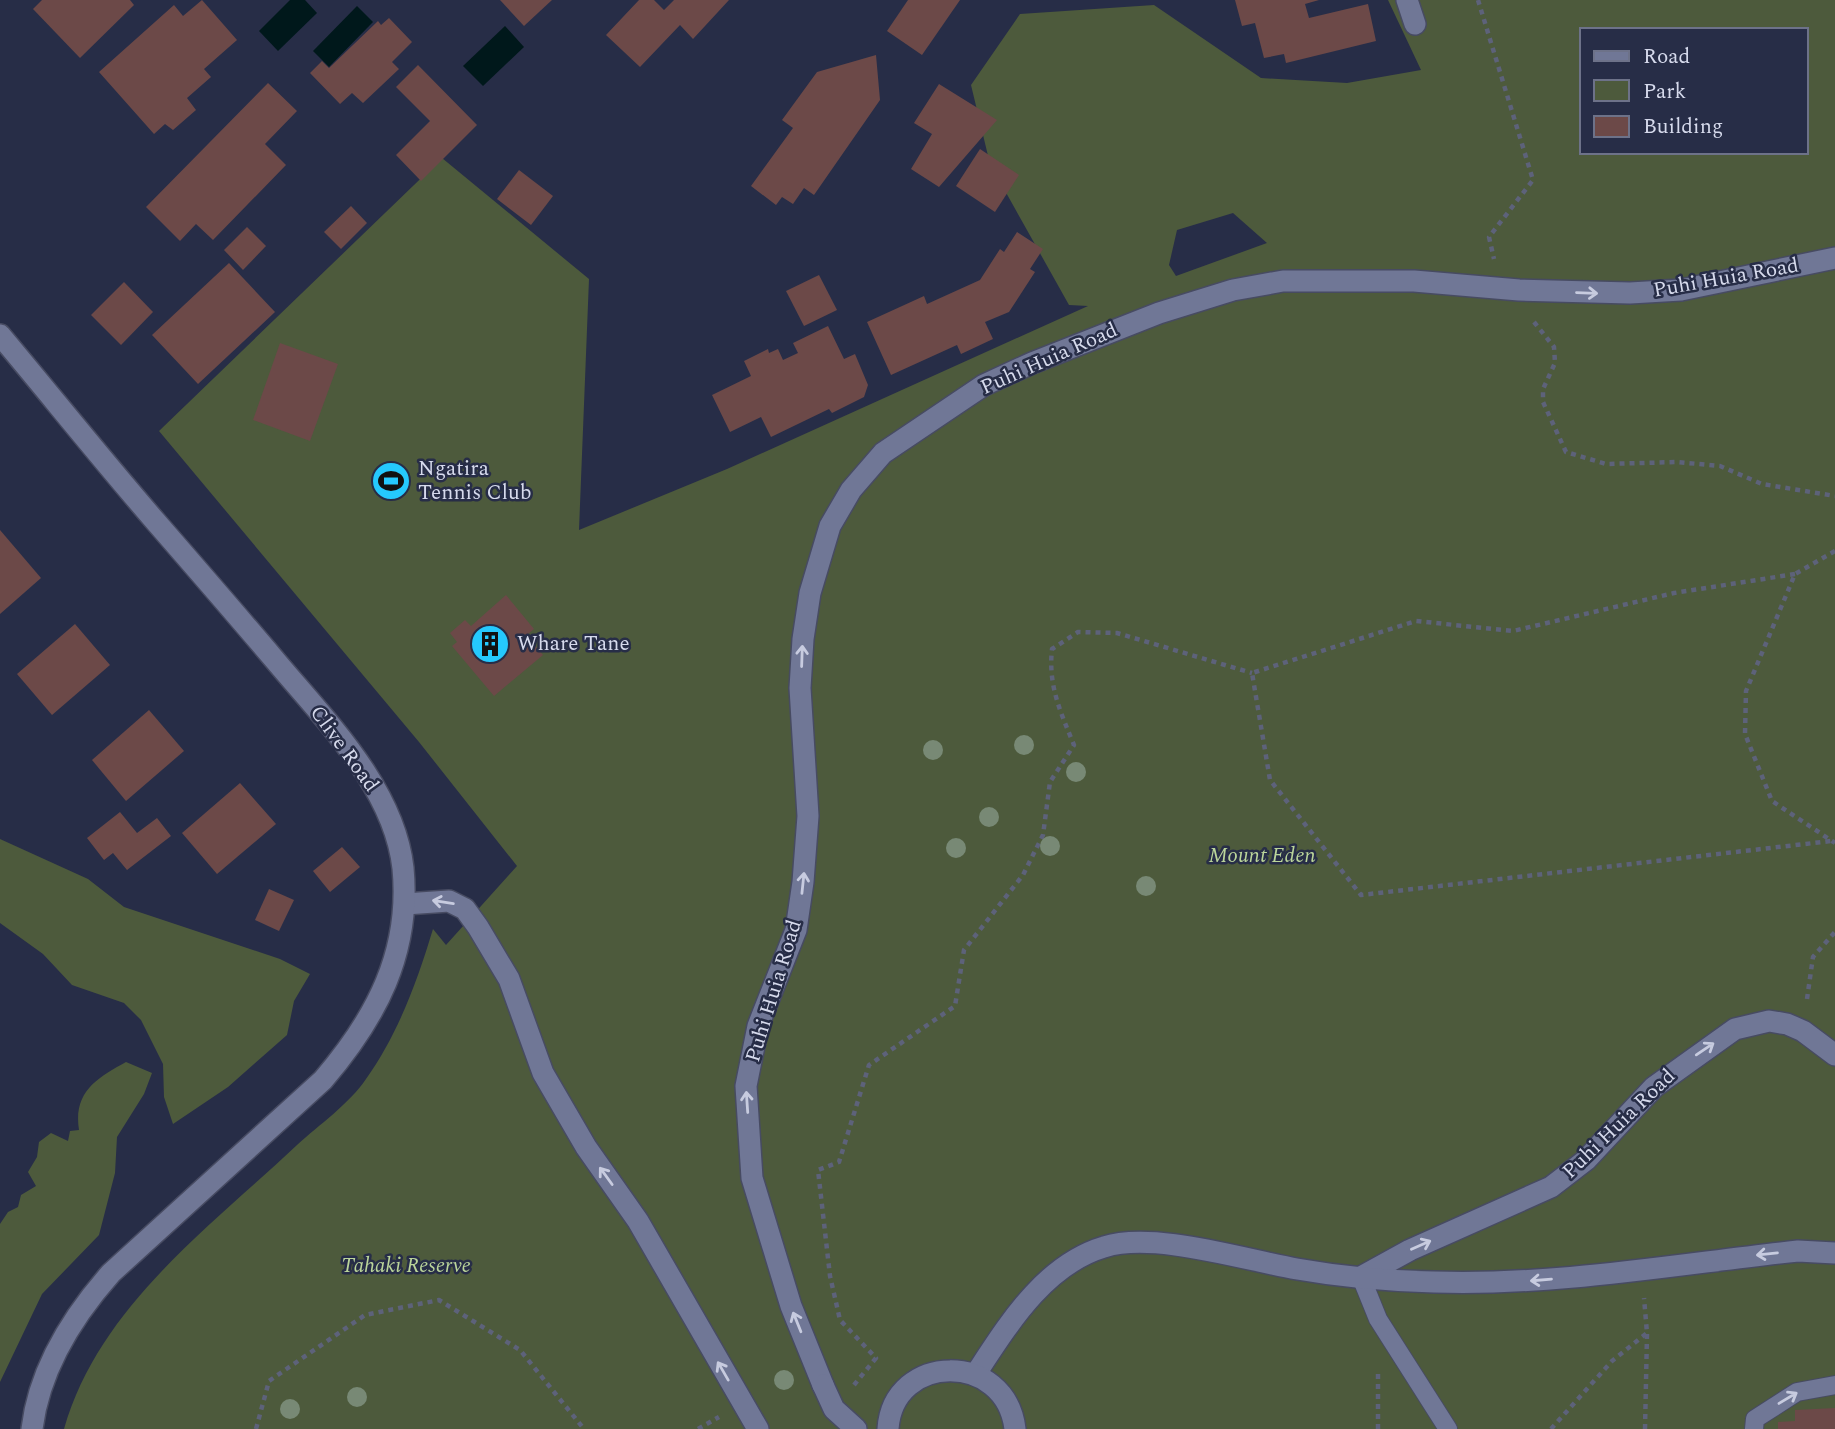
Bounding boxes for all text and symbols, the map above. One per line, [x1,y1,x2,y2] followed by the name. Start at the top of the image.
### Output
[1580,28,1807,154] legend
[1643,41,1690,73] text: Road
[1643,76,1687,108] text: Park
[1643,111,1723,143] text: Building
[1651,249,1801,307] street label: Puhi Huia Road
[1576,286,1599,299] one-way arrow
[975,314,1123,404] street label: Puhi Huia Road
[418,453,531,509] place label: Ngatira Tennis Club
[370,460,412,502] sports icon: Ngatira Tennis Club
[469,623,511,665] building icon: Whare Tane
[517,628,630,660] place label: Whare Tane
[795,645,808,668] one-way arrow
[301,699,387,799] street label: Clive Road
[1208,840,1316,872] park label: Mount Eden
[796,873,809,895] one-way arrow
[432,895,455,908] one-way arrow
[737,916,811,1066] street label: Puhi Huia Road
[1695,1042,1714,1056] one-way arrow
[1555,1061,1683,1187] street label: Puhi Huia Road
[740,1091,753,1114] one-way arrow
[599,1167,613,1186] one-way arrow
[1410,1238,1431,1251] one-way arrow
[1756,1248,1779,1261] one-way arrow
[341,1250,471,1282] park label: Tahaki Reserve
[1530,1274,1553,1287] one-way arrow
[790,1312,803,1333] one-way arrow
[716,1361,730,1381] one-way arrow
[1778,1391,1798,1405] one-way arrow

